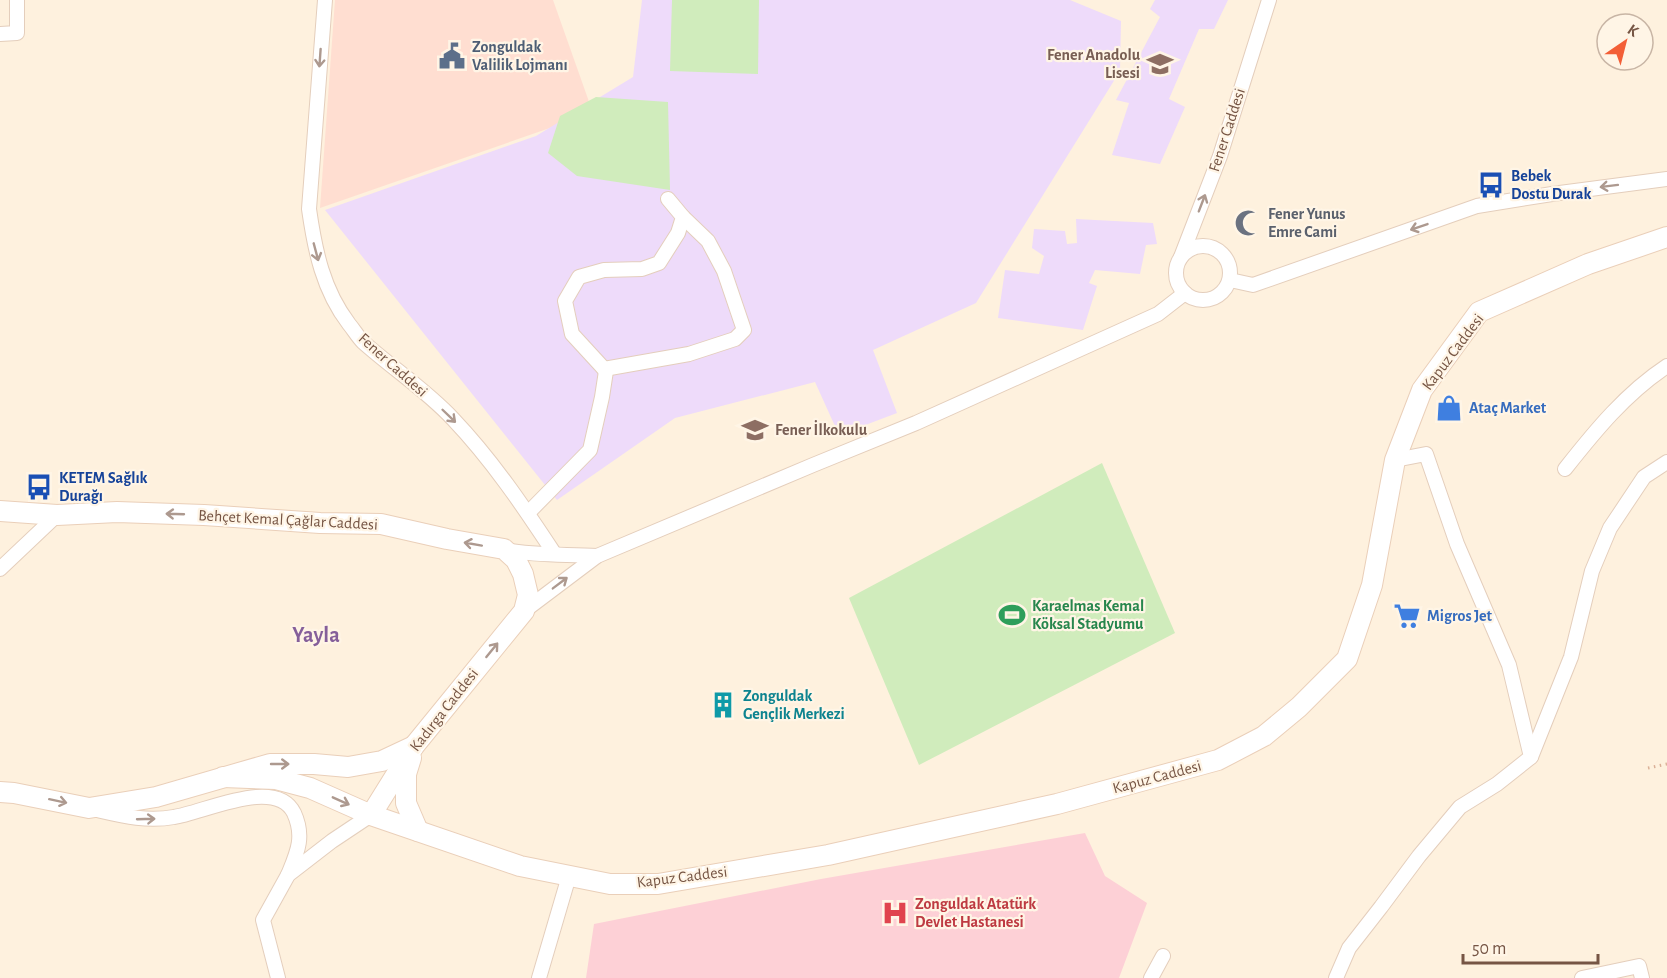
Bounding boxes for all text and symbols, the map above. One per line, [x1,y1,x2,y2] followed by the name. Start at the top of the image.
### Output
[1595,12,1655,72] north arrow
[1625,21,1642,40] text: K
[472,39,568,74] place label: Zonguldak Valilik Lojmanı
[437,41,467,71] public building icon: Zonguldak Valilik Lojmanı
[1047,47,1141,81] place label: Fener Anadolu Lisesi
[315,48,326,68] one-way arrow
[1145,49,1175,79] school or university icon: Fener Anadolu Lisesi
[1206,86,1248,174] street label: Fener Caddesi
[1511,168,1591,202] place label: Bebek Dostu Durak
[1476,170,1506,200] bus stop icon: Bebek Dostu Durak
[1600,181,1619,192] one-way arrow
[1197,194,1208,213] one-way arrow
[1268,206,1346,240] place label: Fener Yunus Emre Cami
[1233,208,1263,238] mosque icon: Fener Yunus Emre Cami
[1410,222,1429,233] one-way arrow
[311,242,323,261] one-way arrow
[1419,311,1487,393] street label: Kapuz Caddesi
[355,330,431,400] street label: Fener Caddesi
[1434,393,1464,423] shop icon: Ataç Market
[1469,400,1547,416] place label: Ataç Market
[442,409,457,423] one-way arrow
[740,415,770,445] school or university icon: Fener İlkokulu
[775,420,868,438] place label: Fener İlkokulu
[59,470,148,504] place label: KETEM Sağlık Durağı
[24,472,54,502] bus stop icon: KETEM Sağlık Durağı
[198,507,378,533] street label: Behçet Kemal Çağlar Caddesi
[166,509,186,520] one-way arrow
[464,538,483,549] one-way arrow
[552,577,568,590] one-way arrow
[1032,598,1144,633] place label: Karaelmas Kemal Köksal Stadyumu
[997,600,1027,630] sports icon: Karaelmas Kemal Köksal Stadyumu
[1392,601,1422,631] supermarket icon: Migros Jet
[1427,608,1493,624] place label: Migros Jet
[292,624,340,647] district label: Yayla
[485,643,499,658] one-way arrow
[407,666,481,754] street label: Kadırga Caddesi
[743,688,845,722] place label: Zonguldak Gençlik Merkezi
[708,690,738,720] building icon: Zonguldak Gençlik Merkezi
[270,758,290,770] one-way arrow
[1111,758,1203,796] street label: Kapuz Caddesi
[47,796,67,807] one-way arrow
[331,796,349,808] one-way arrow
[136,813,156,824] one-way arrow
[636,864,728,890] street label: Kapuz Caddesi
[915,896,1036,930] place label: Zonguldak Atatürk Devlet Hastanesi
[880,898,910,928] hospital icon: Zonguldak Atatürk Devlet Hastanesi
[1463,927,1598,965] scale bar
[1472,940,1506,958] text: 50 m

